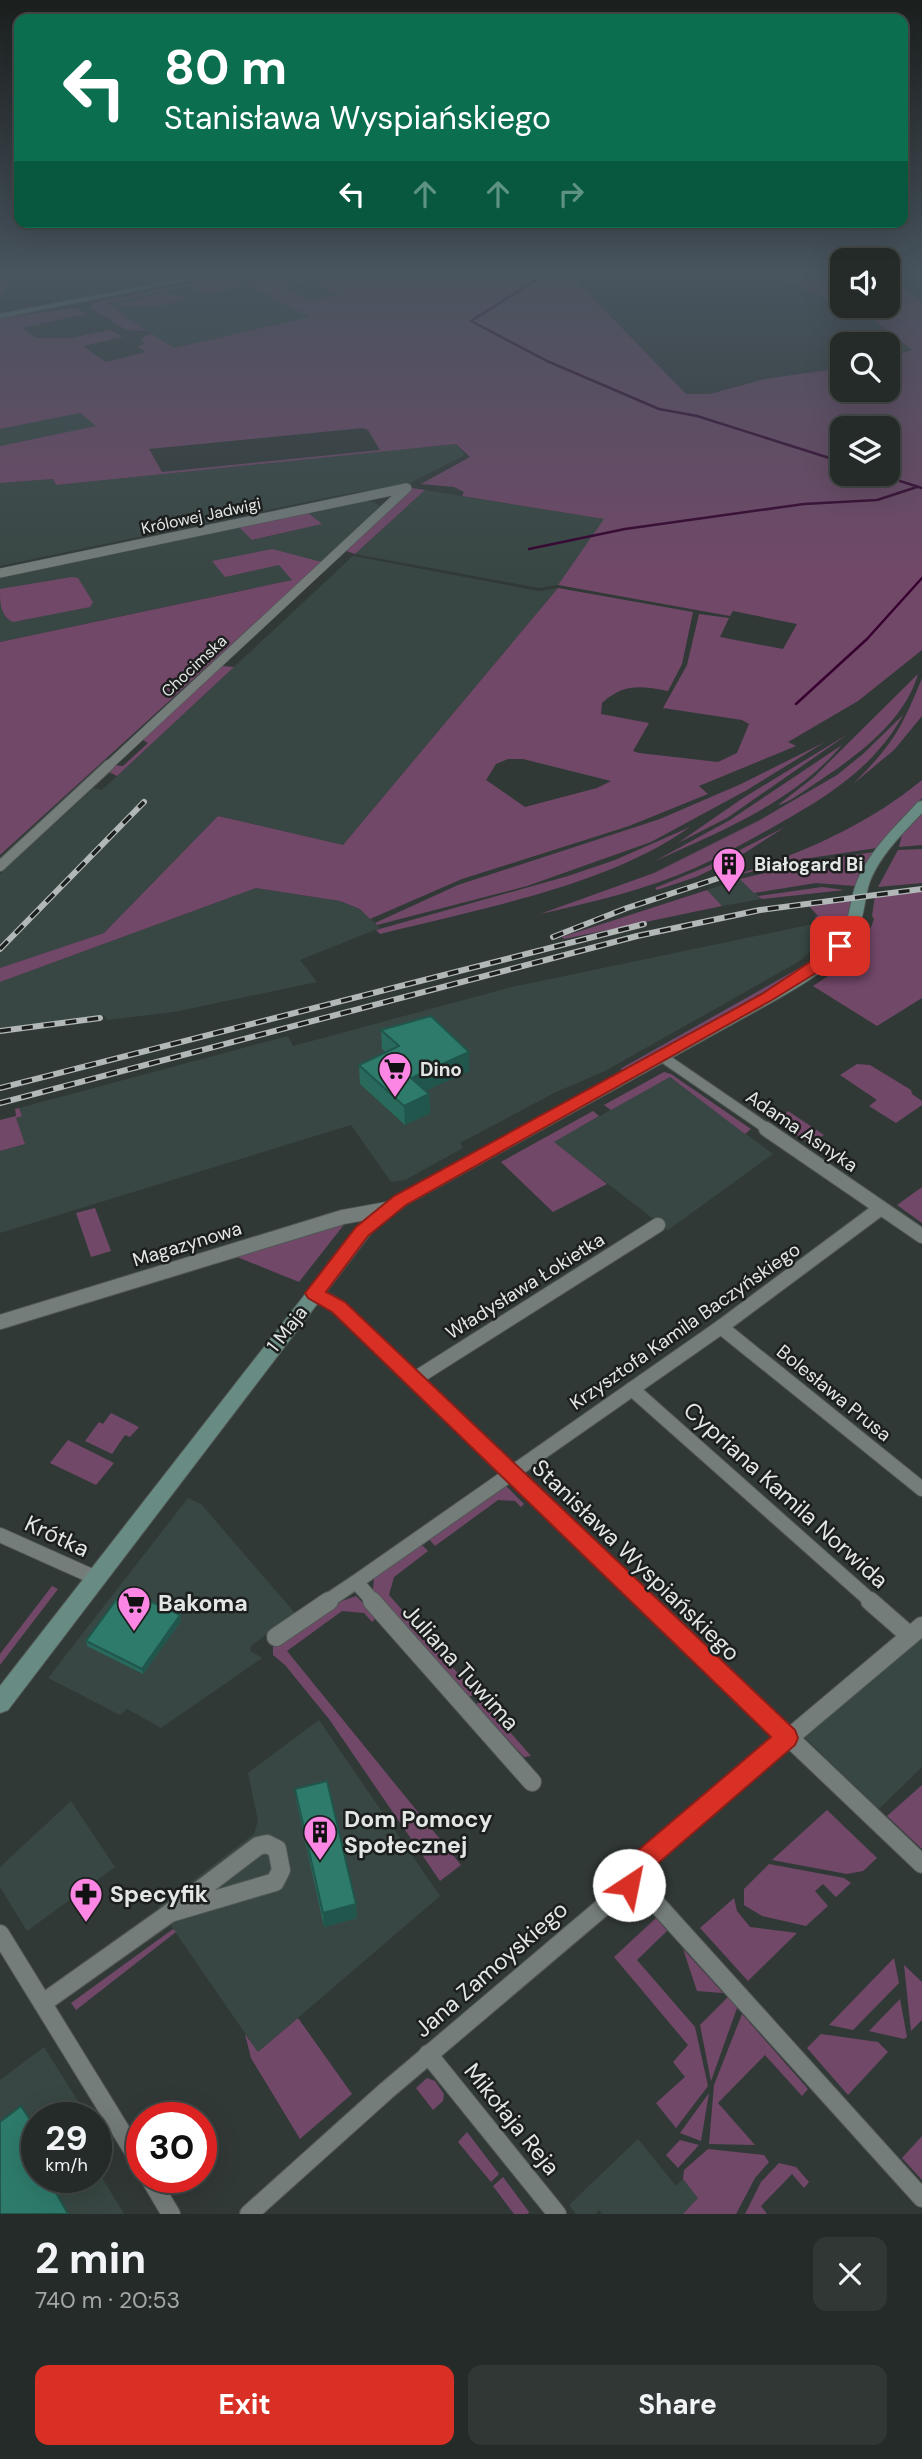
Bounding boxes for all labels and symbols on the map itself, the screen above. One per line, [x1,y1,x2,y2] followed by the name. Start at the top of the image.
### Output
[139,493,263,539] street label: Królowej Jadwigi
[157,630,231,702] street label: Chocimska
[710,845,748,894] building icon: Białogard Bi
[754,852,863,877] place label: Białogard Bi
[810,916,870,976] pin
[376,1050,414,1099] supermarket icon: Dino
[420,1057,462,1082] place label: Dino
[741,1084,863,1178] street label: Adama Asnyka
[129,1216,245,1272] street label: Magazynowa
[441,1227,609,1345] street label: Władysława Łokietka
[565,1237,805,1415] street label: Krzysztofa Kamila Baczyńskiego
[261,1301,313,1357] street label: 1 Maja
[772,1339,896,1447] street label: Bolesława Prusa
[677,1395,895,1595] street label: Cypriana Kamila Norwida
[526,1453,746,1667] street label: Stanisława Wyspiańskiego
[20,1508,94,1564] street label: Krótka
[115,1584,153,1633] supermarket icon: Bakoma
[158,1588,248,1618] place label: Bakoma
[396,1597,526,1737] street label: Juliana Tuwima
[344,1804,493,1860] place label: Dom Pomocy Społecznej
[301,1813,339,1862] building icon: Dom Pomocy Społecznej
[592,1848,666,1922] position arrow
[67,1875,105,1924] pharmacy icon: Specyfik
[110,1879,208,1909] place label: Specyfik
[408,1894,574,2044] street label: Jana Zamoyskiego
[458,2057,566,2181] street label: Mikołaja Reja
[126,2102,217,2193] speed limit sign: 30

